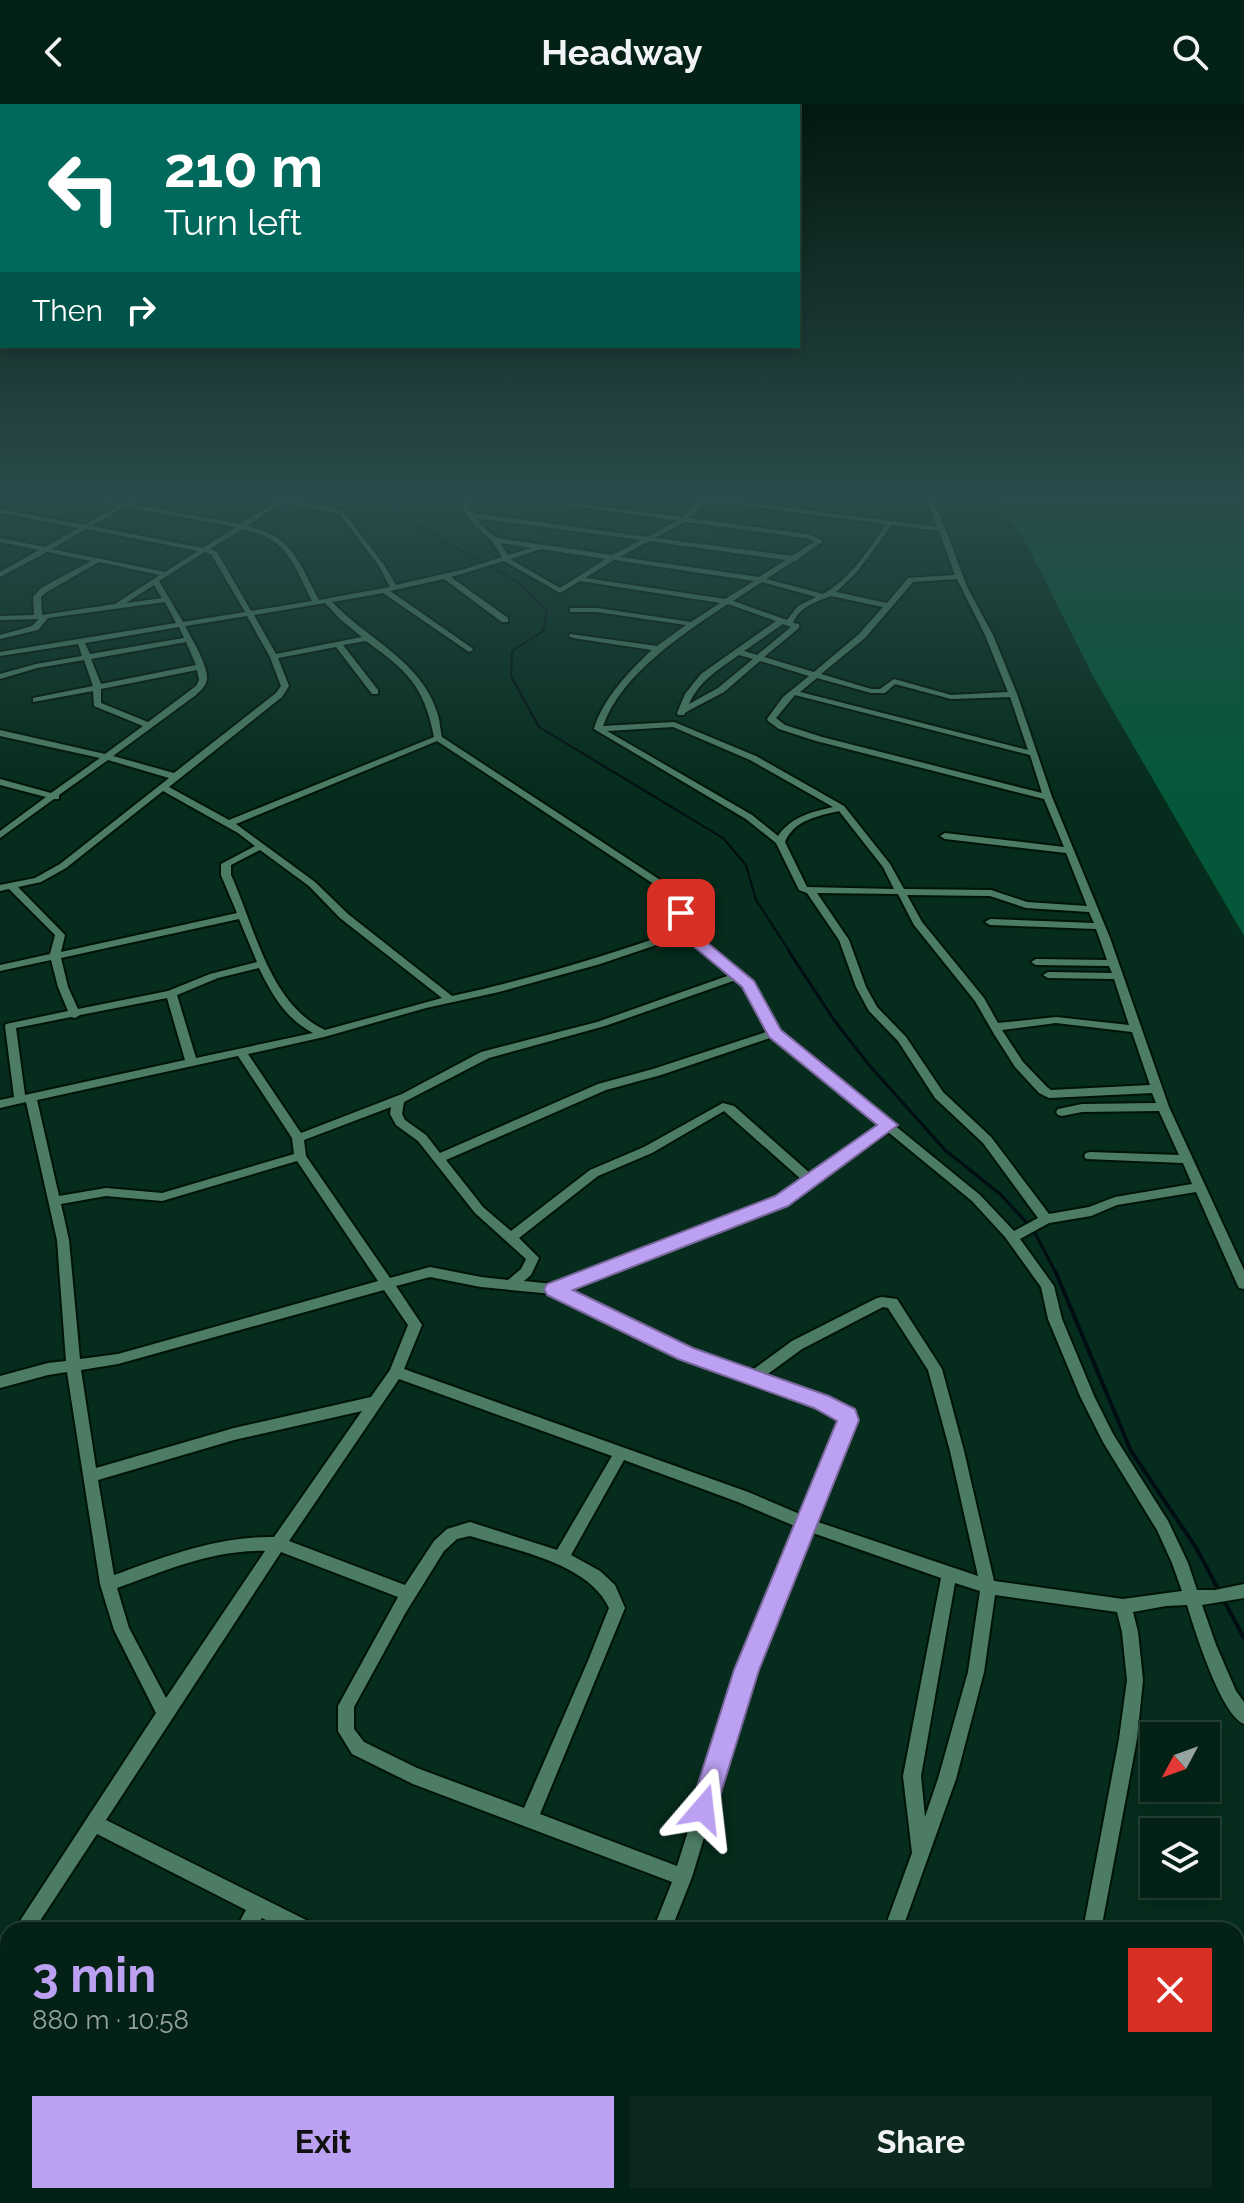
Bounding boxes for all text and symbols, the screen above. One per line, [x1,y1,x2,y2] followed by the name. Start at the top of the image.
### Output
[32,30,76,74] icon: back
[1168,30,1212,74] icon: search
[541,31,703,73] text: Headway
[164,134,323,200] text: 210 m
[32,136,136,240] icon: left
[164,201,302,243] text: Turn left
[119,288,163,332] icon: right
[32,293,103,328] text: Then
[647,879,715,947] pin
[659,891,703,935] icon: arrive
[1140,1722,1220,1802] north arrow
[1140,1722,1220,1898] map controls
[661,1767,745,1851] position arrow
[1140,1818,1220,1898] button: layers
[32,1947,156,2003] text: 3 min
[1128,1948,1212,2032] button: close
[32,2005,189,2035] text: 880 m · 10:58
[32,2096,614,2188] button: Exit
[630,2096,1212,2188] button: Share

